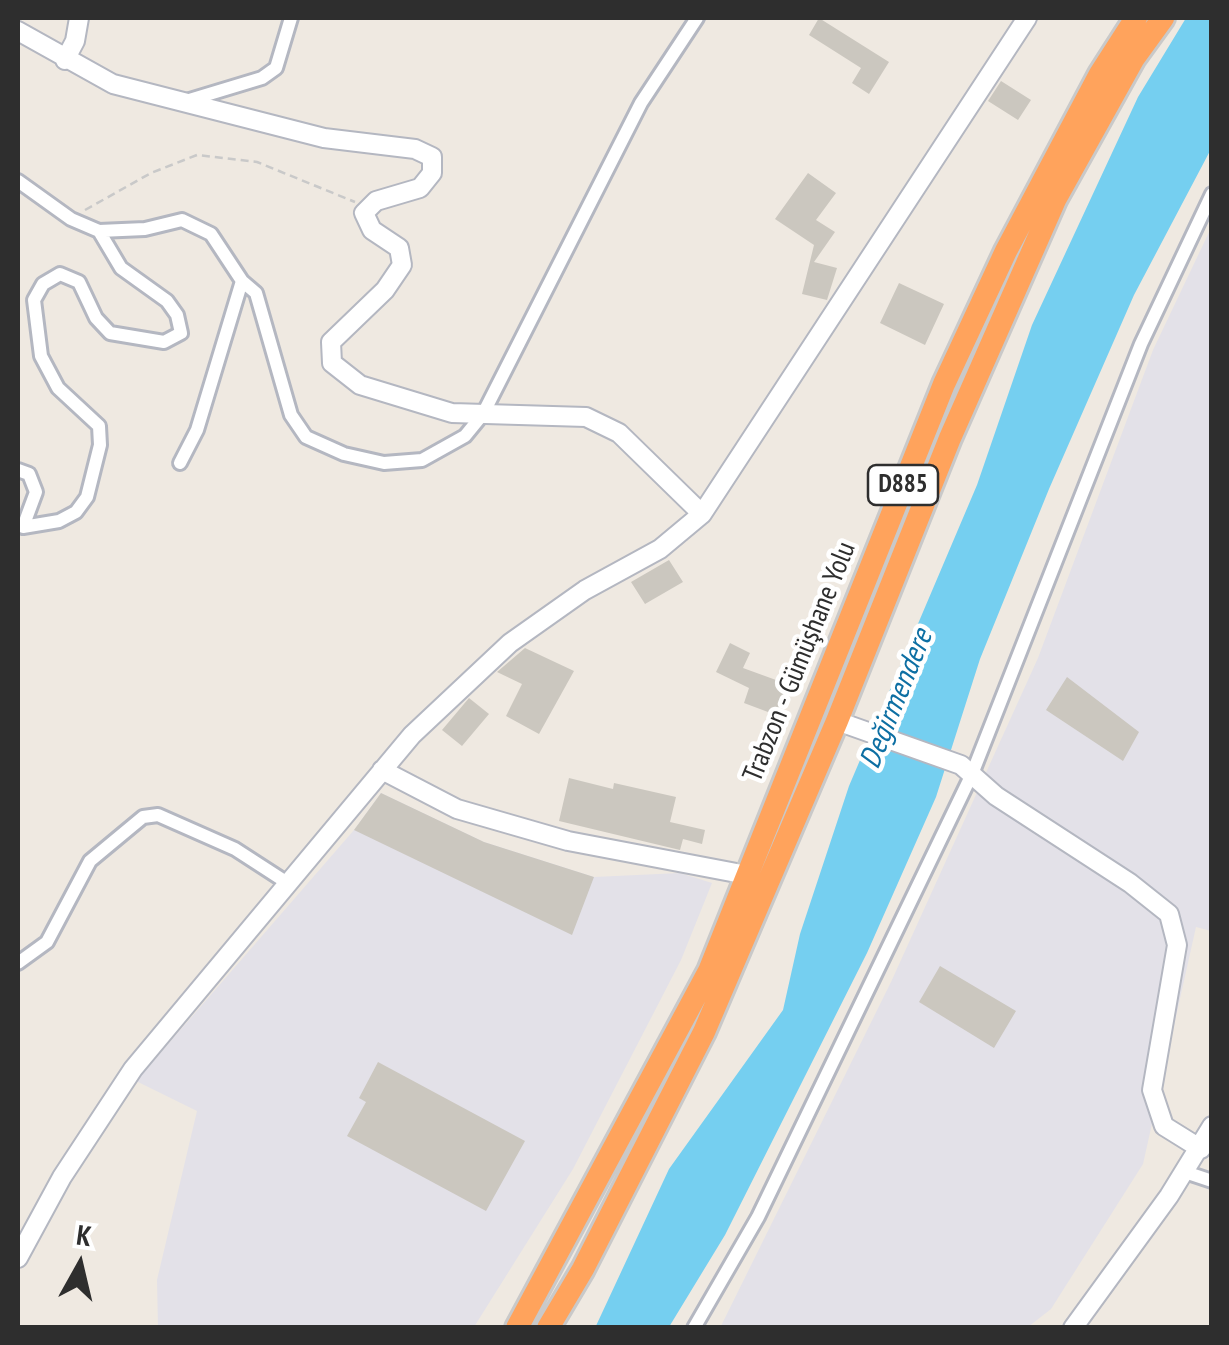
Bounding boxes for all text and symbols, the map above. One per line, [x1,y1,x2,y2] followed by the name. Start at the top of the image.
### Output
[868,465,938,505] road number: D885
[737,537,863,787] street label: Trabzon - Gümüşhane Yolu
[853,624,941,774] water label: Değirmendere
[30,1215,130,1315] north arrow
[74,1215,94,1254] text: K

